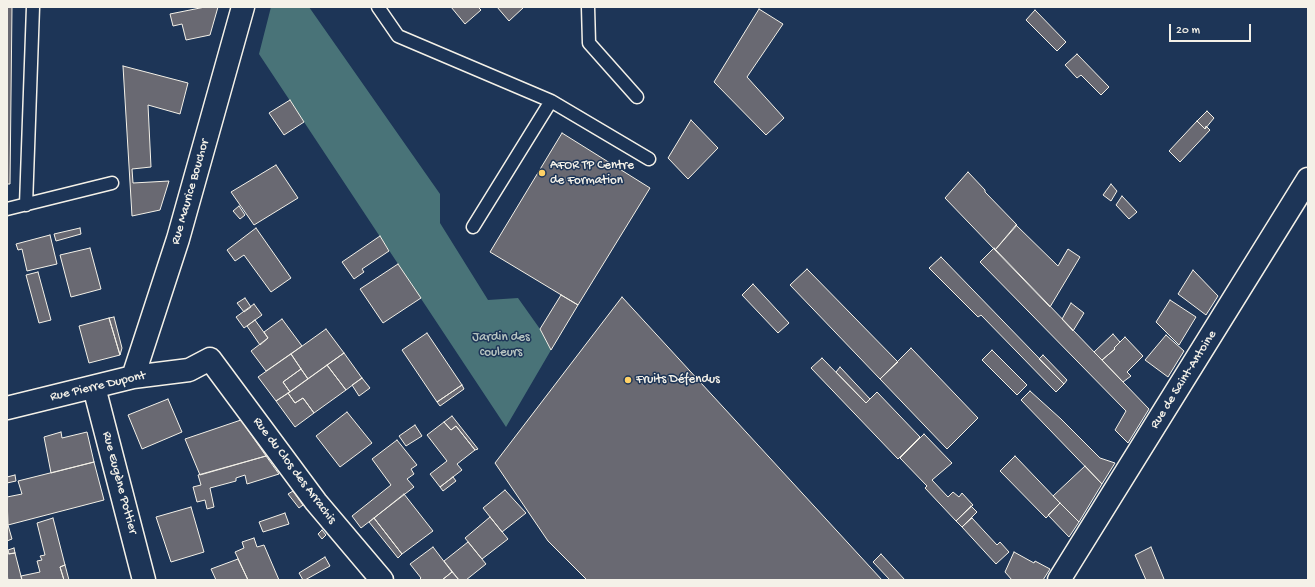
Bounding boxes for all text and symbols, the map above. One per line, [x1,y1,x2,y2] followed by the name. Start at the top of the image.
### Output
[1171,16,1253,42] scale bar
[1176,24,1200,38] text: 20 m
[168,138,214,246] street label: Rue Maurice Bouchor
[550,158,634,189] place label: AFOR TP Centre de Formation
[537,168,547,178] marker: AFOR TP Centre de Formation
[1147,328,1221,432] street label: Rue de Saint-Antoine
[472,330,530,361] park label: Jardin des couleurs
[49,368,147,406] street label: Rue Pierre Dupont
[636,372,720,388] place label: Fruits Défendus
[623,375,633,385] marker: Fruits Défendus
[249,415,339,527] street label: Rue du Clos des Arrachis
[98,430,140,536] street label: Rue Eugène Pottier

